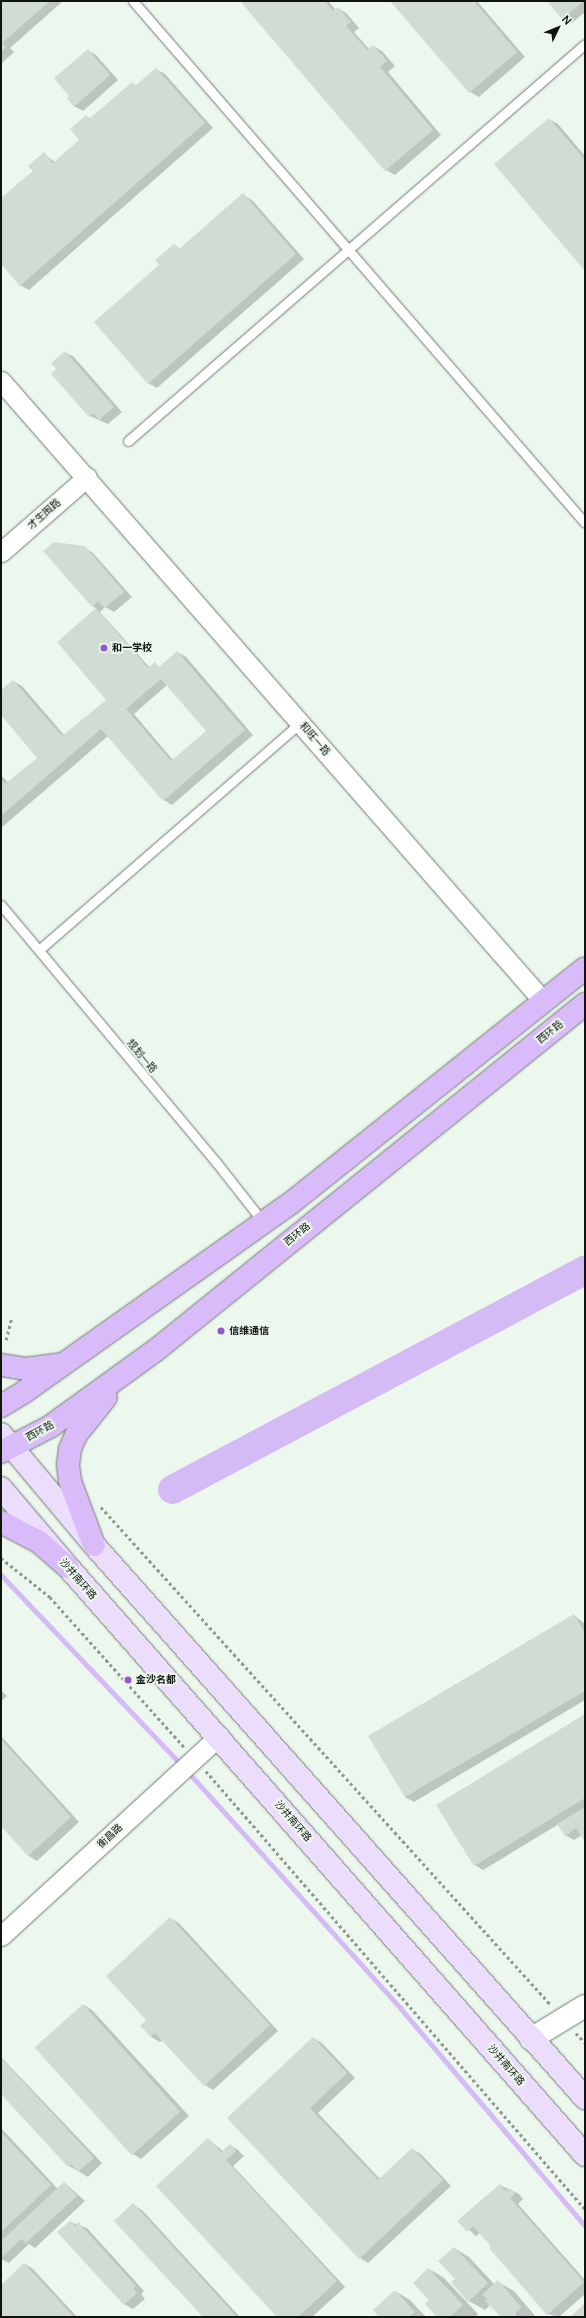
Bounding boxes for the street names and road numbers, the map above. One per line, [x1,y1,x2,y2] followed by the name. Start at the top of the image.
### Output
[25,496,63,532] street label: 才生围路
[297,720,333,758] street label: 和旺一路
[535,1018,565,1046] street label: 西环路
[125,1037,159,1075] street label: 规划一路
[282,1220,312,1248] street label: 西环路
[24,1418,56,1444] street label: 西环路
[57,1556,99,1602] street label: 沙井南环路
[272,1798,314,1844] street label: 沙井南环路
[95,1821,125,1851] street label: 衡昌路
[485,2042,527,2088] street label: 沙井南环路

